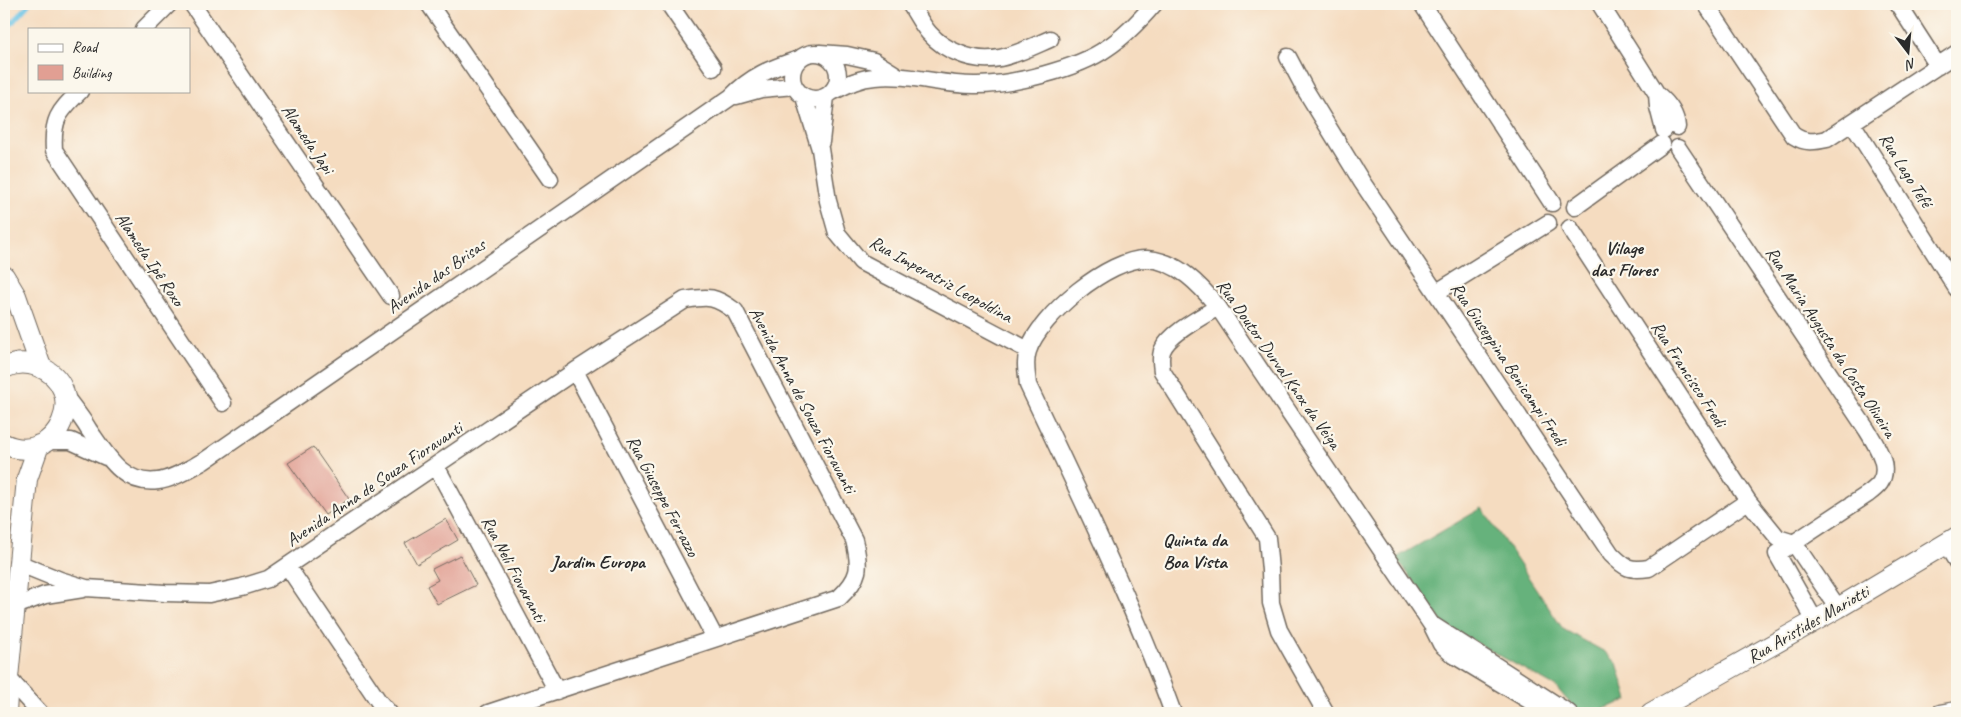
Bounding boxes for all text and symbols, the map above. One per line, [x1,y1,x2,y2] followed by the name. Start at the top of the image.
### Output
[28,28,190,92] legend
[1884,28,1934,78] north arrow
[72,38,99,57] text: Road
[1903,55,1918,74] text: N
[72,64,112,83] text: Building
[277,100,341,180] street label: Alameda Japi
[1875,129,1939,214] street label: Rua Lago Tefé
[111,208,190,311] street label: Alameda Ipê Roxo
[866,231,1017,328] street label: Rua Imperatriz Leopoldina
[382,233,491,318] street label: Avenida das Brisas
[1591,236,1660,282] district label: Vilage das Flores
[1761,242,1902,443] street label: Rua Maria Augusta da Costa Oliveira
[1212,275,1347,454] street label: Rua Doutor Durval Knox da Veiga
[1446,278,1573,452] street label: Rua Giuseppina Benicampi Fredi
[745,303,863,499] street label: Avenida Anna de Souza Fioravanti
[1647,317,1733,433] street label: Rua Francisco Fredi
[282,415,468,551] street label: Avenida Anna de Souza Fioravanti
[622,432,705,562] street label: Rua Giuseppe Ferrazzo
[477,512,552,628] street label: Rua Neli Fiovaranti
[1163,528,1228,574] district label: Quinta da Boa Vista
[549,550,646,574] district label: Jardim Europa
[1743,579,1875,668] street label: Rua Aristides Mariotti

